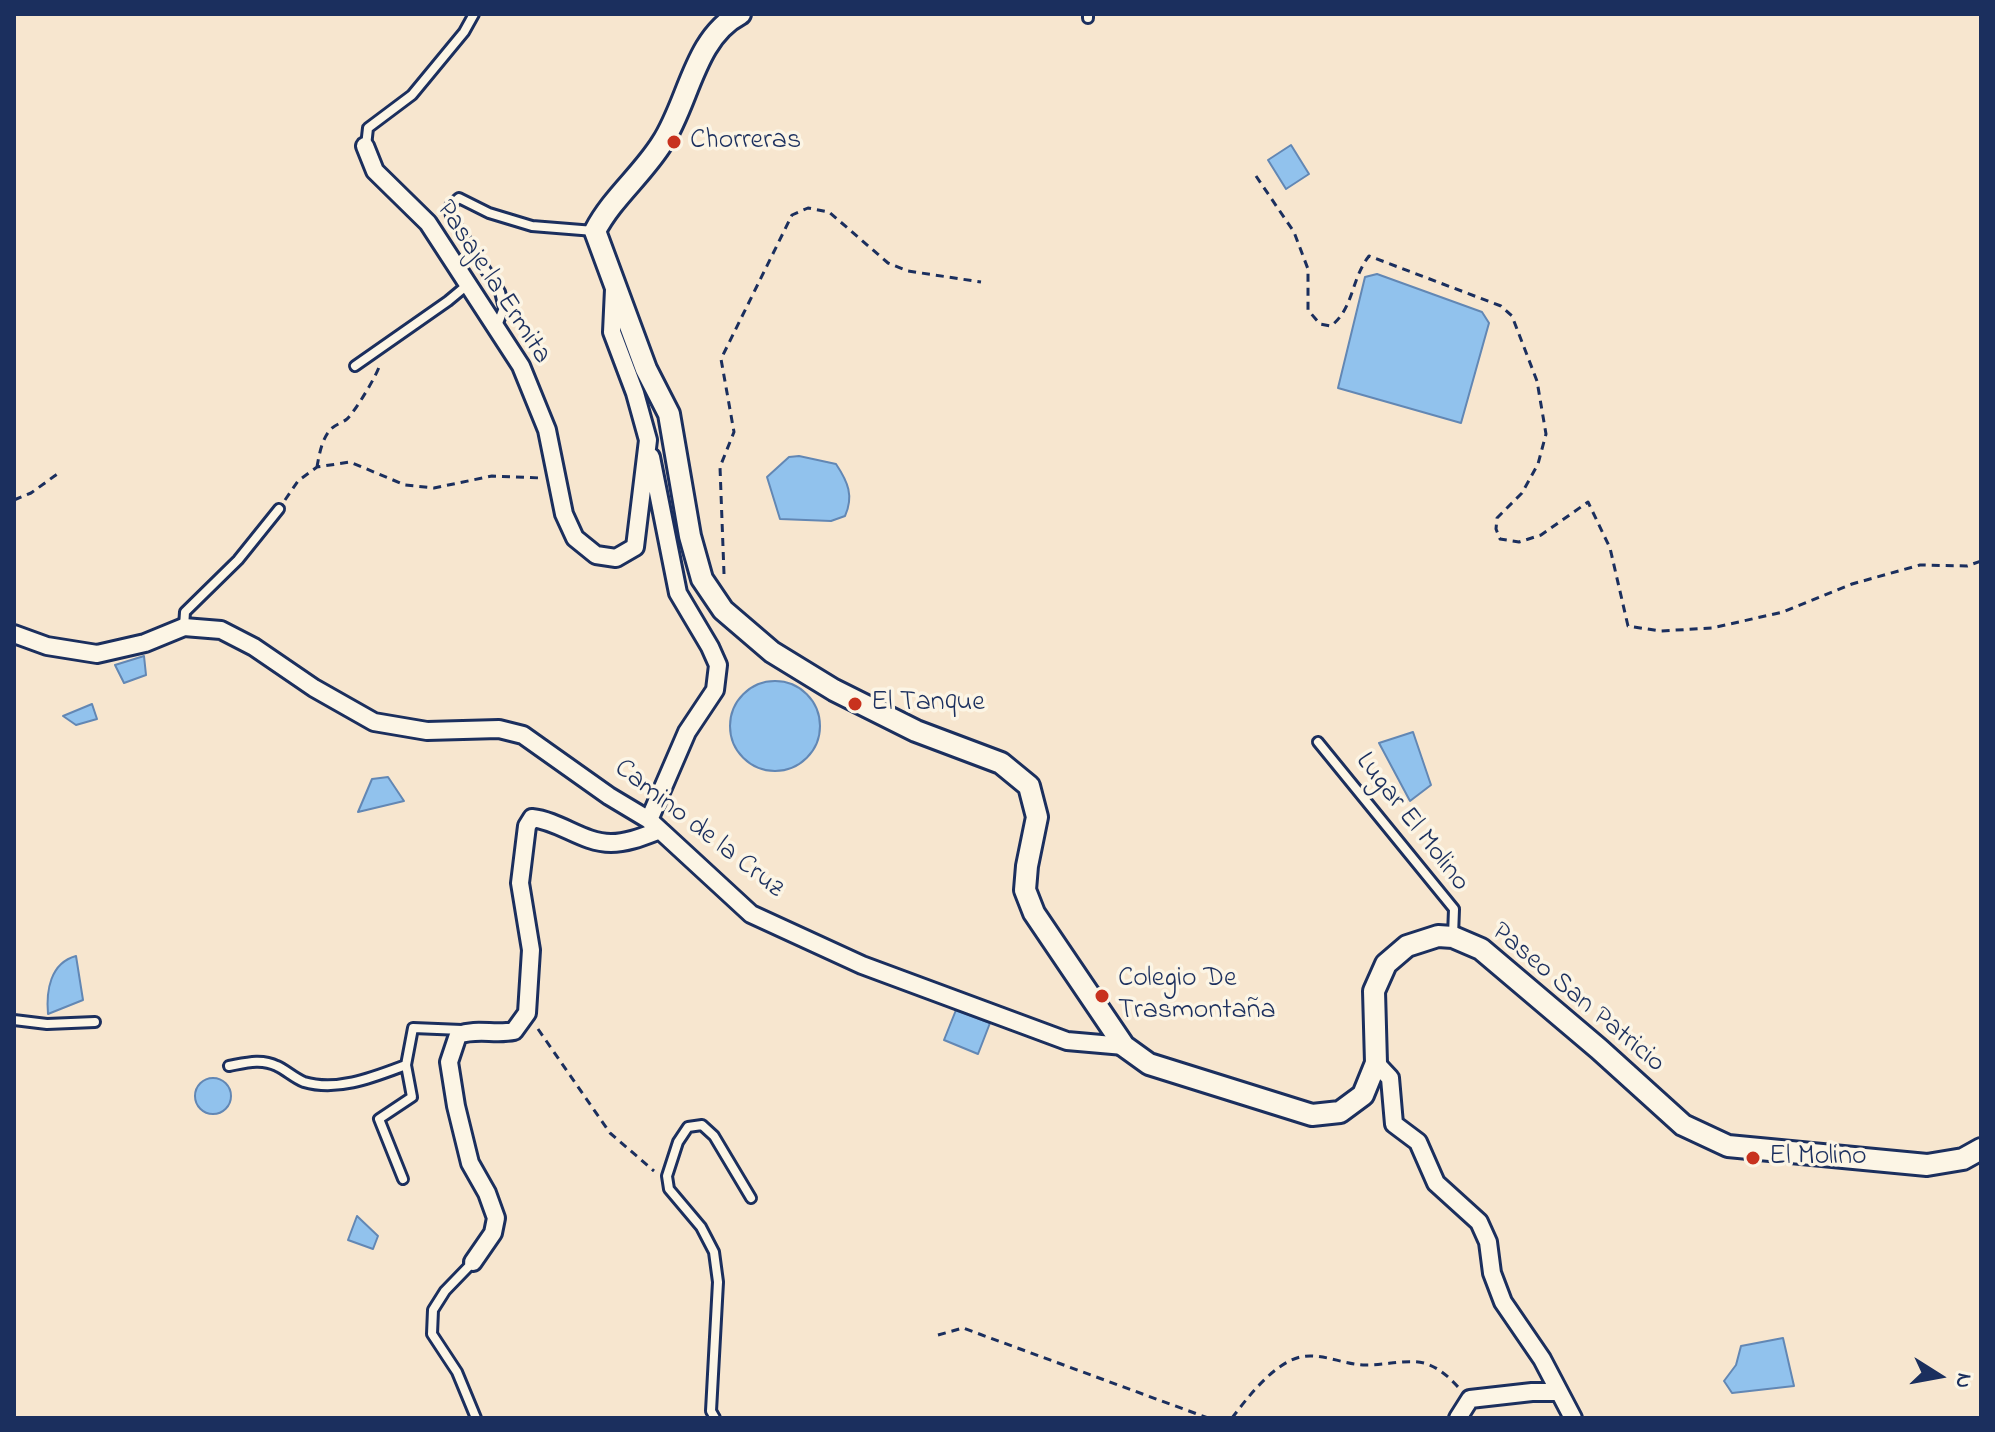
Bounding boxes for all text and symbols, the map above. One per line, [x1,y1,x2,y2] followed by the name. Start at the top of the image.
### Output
[690,125,801,159] place label: Chorreras
[665,133,683,151] marker: Chorreras
[427,195,557,371] street label: Pasaje la Ermita
[871,687,985,721] place label: El Tanque
[846,695,864,713] marker: El Tanque
[1346,747,1476,899] street label: Lugar El Molino
[606,753,790,907] street label: Camino de la Cruz
[1483,916,1671,1082] street label: Paseo San Patricio
[1118,963,1276,1029] place label: Colegio De Trasmontaña
[1093,987,1111,1005] marker: Colegio De Trasmontaña
[1769,1141,1866,1175] place label: El Molino
[1744,1149,1762,1167] marker: El Molino
[1899,1336,1979,1416] north arrow
[1945,1370,1980,1391] text: N

